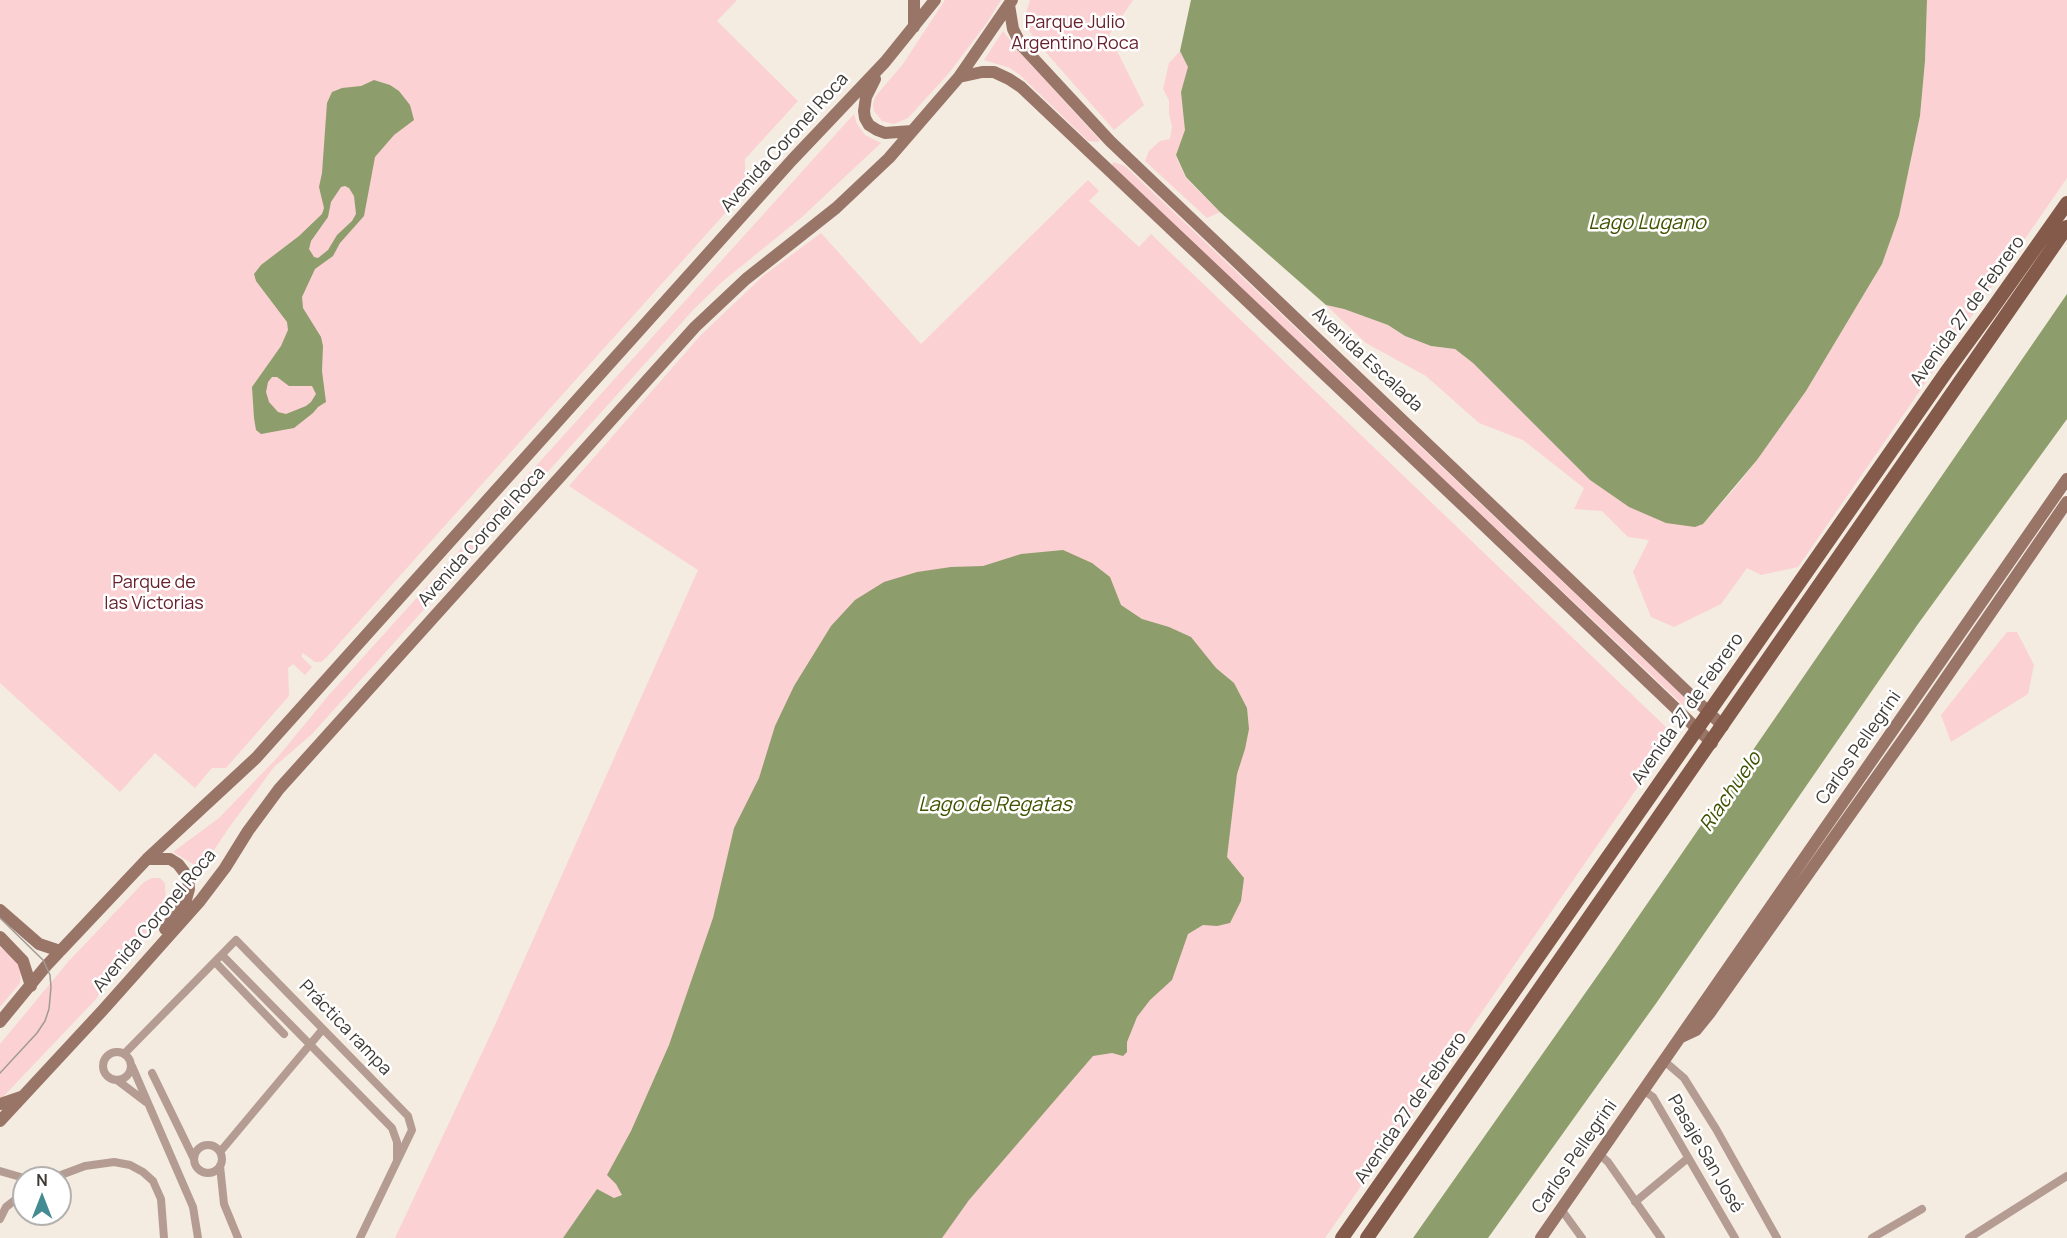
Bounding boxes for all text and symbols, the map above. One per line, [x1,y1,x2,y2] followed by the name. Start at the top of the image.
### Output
[1011,12,1139,54] park label: Parque Julio Argentino Roca
[717,69,853,217] street label: Avenida Coronel Roca
[1588,211,1706,235] water label: Lago Lugano
[1906,232,2030,390] street label: Avenida 27 de Febrero
[1307,303,1427,417] street label: Avenida Escalada
[414,463,550,611] street label: Avenida Coronel Roca
[104,572,204,614] park label: Parque de las Victorias
[1627,629,1749,789] street label: Avenida 27 de Febrero
[1812,687,1906,809] street label: Carlos Pellegrini
[1695,748,1767,836] water label: Riachuelo
[918,793,1072,817] water label: Lago de Regatas
[89,845,221,997] street label: Avenida Coronel Roca
[294,976,396,1080] street label: Práctica rampa
[1350,1028,1472,1188] street label: Avenida 27 de Febrero
[1662,1091,1748,1217] street label: Pasaje San José
[1528,1096,1622,1218] street label: Carlos Pellegrini
[12,1166,72,1226] north arrow
[36,1169,48,1191] text: N

